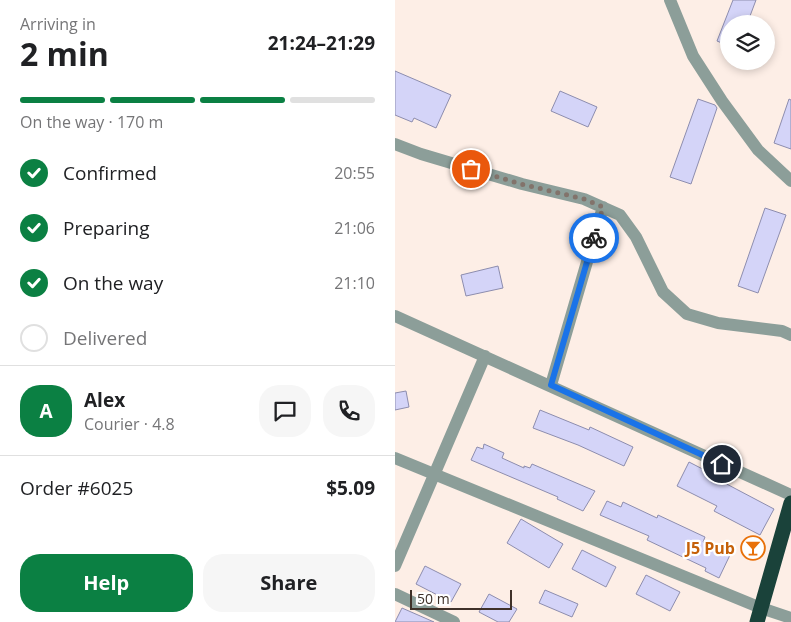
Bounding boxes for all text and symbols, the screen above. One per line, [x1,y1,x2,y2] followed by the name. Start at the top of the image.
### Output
[20,13,96,35] text: Arriving in
[720,15,775,70] map controls
[720,15,775,70] button: layers
[268,30,375,56] text: 21:24–21:29
[20,32,109,75] text: 2 min
[20,111,163,133] text: On the way · 170 m
[450,148,492,190] pin
[457,155,485,183] icon: bag
[20,159,48,187] icon: check
[63,160,157,186] text: Confirmed
[334,162,375,184] text: 20:55
[569,213,619,263] courier
[20,214,48,242] icon: check
[63,215,150,241] text: Preparing
[334,217,375,239] text: 21:06
[580,224,608,252] icon: bike
[20,269,48,297] icon: check
[63,270,163,296] text: On the way
[334,272,375,294] text: 21:10
[63,325,147,351] text: Delivered
[259,385,311,437] button: chat
[323,385,375,437] button: phone
[84,387,125,413] text: Alex
[39,398,53,424] text: A
[84,413,175,435] text: Courier · 4.8
[701,443,743,485] pin
[708,450,736,478] icon: home
[20,475,133,501] text: Order #6025
[326,475,375,501] text: $5.09
[740,535,766,561] bar icon: J5 Pub
[684,537,735,559] place label: J5 Pub
[20,554,193,612] button: Help
[203,554,375,612] button: Share
[410,587,513,610] scale bar
[417,589,450,608] text: 50 m

